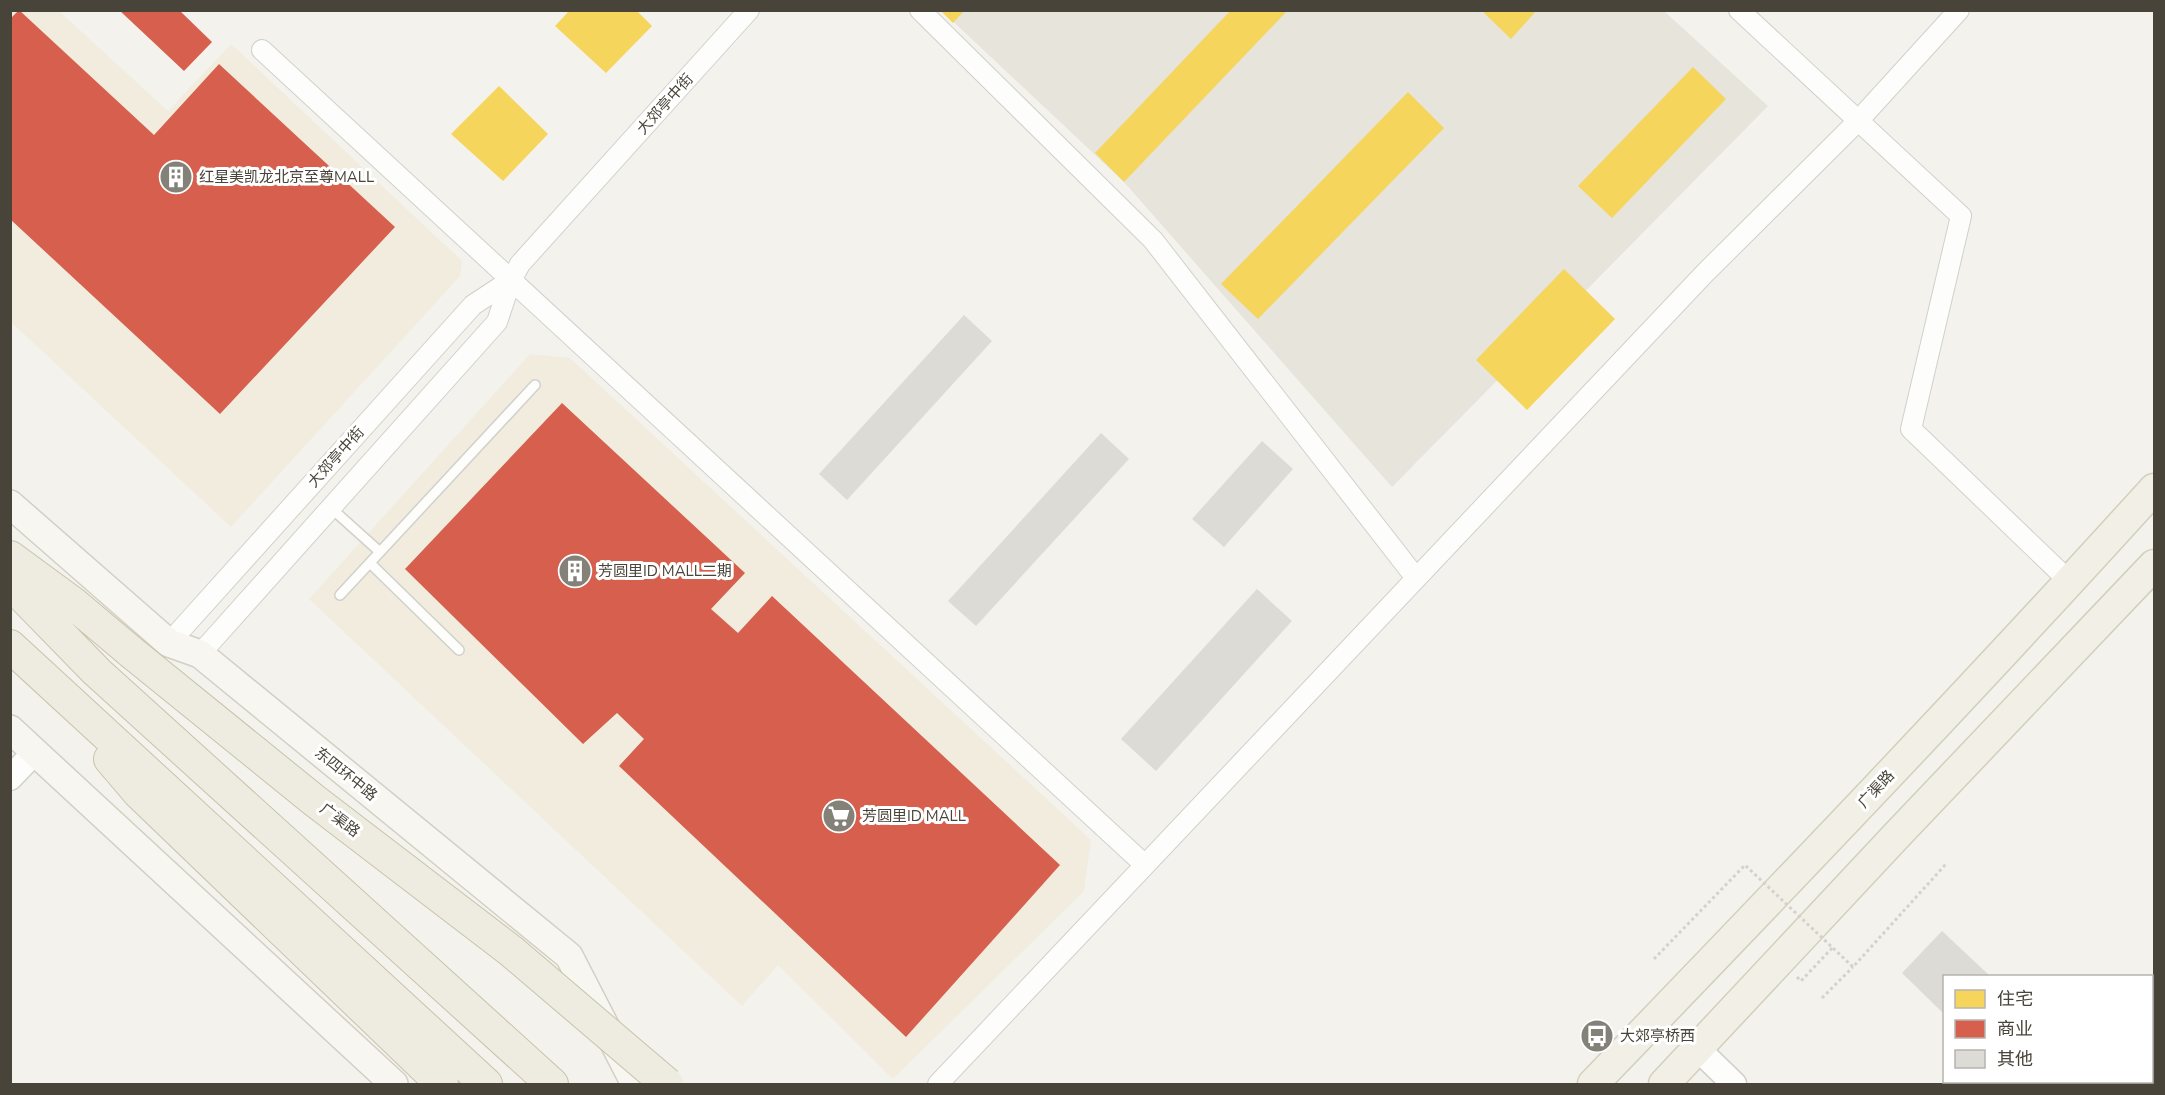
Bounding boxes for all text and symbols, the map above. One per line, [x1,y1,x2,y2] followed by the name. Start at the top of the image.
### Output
[632,69,698,139] street label: 大郊亭中街
[158,159,194,195] building icon: 红星美凯龙北京至尊MALL
[199,167,374,187] place label: 红星美凯龙北京至尊MALL
[303,422,369,492] street label: 大郊亭中街
[557,553,593,589] building icon: 芳圆里ID MALL二期
[598,561,732,581] place label: 芳圆里ID MALL二期
[311,743,381,805] street label: 东四环中路
[1853,766,1899,812] street label: 广渠路
[316,798,364,842] street label: 广渠路
[821,798,857,834] supermarket icon: 芳圆里ID MALL
[862,806,966,826] place label: 芳圆里ID MALL
[1943,975,2153,1083] legend
[1997,987,2033,1011] text: 住宅
[1997,1017,2033,1041] text: 商业
[1579,1018,1615,1054] bus stop icon: 大郊亭桥西
[1620,1026,1695,1046] place label: 大郊亭桥西
[1997,1047,2033,1071] text: 其他

